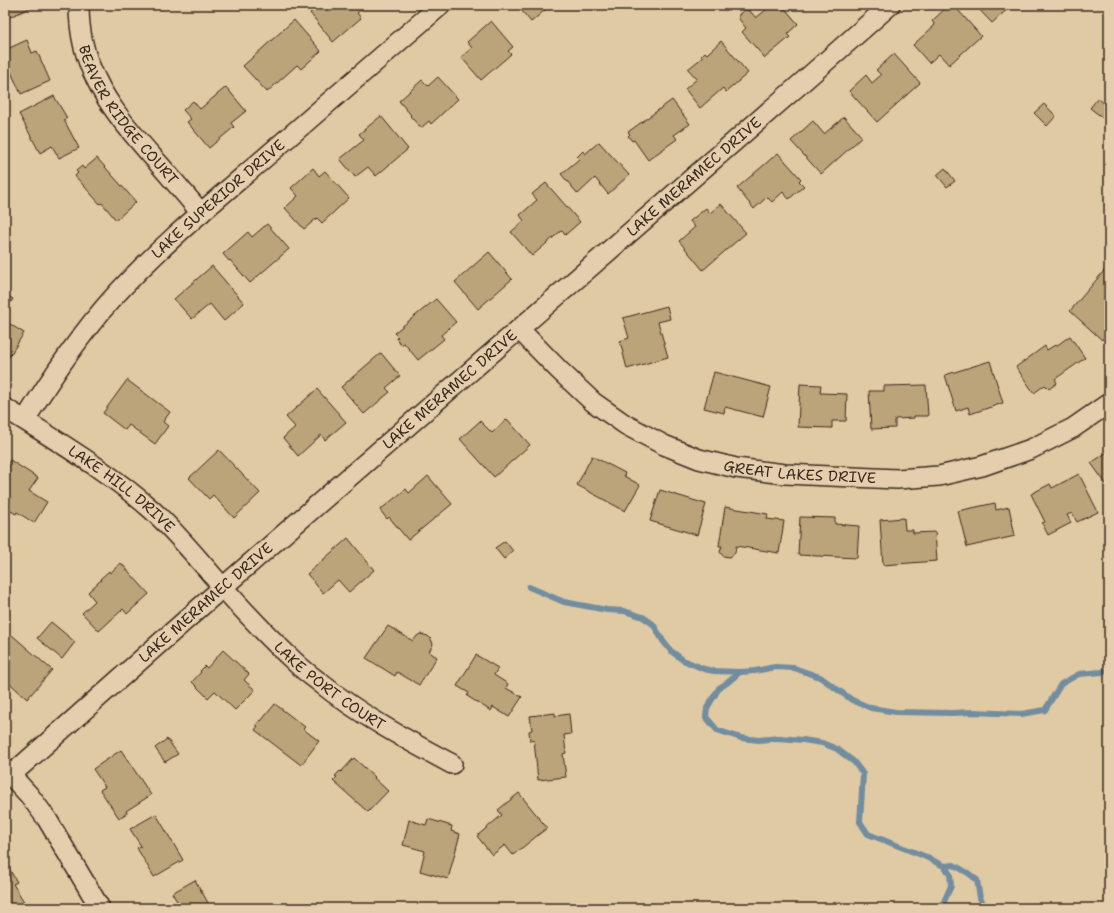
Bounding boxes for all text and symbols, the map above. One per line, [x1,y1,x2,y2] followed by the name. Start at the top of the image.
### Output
[74,43,183,189] street label: BEAVER RIDGE COURT
[622,112,766,241] street label: LAKE MERAMEC DRIVE
[147,135,289,263] street label: LAKE SUPERIOR DRIVE
[378,325,521,454] street label: LAKE MERAMEC DRIVE
[64,441,179,537] street label: LAKE HILL DRIVE
[721,455,877,488] street label: GREAT LAKES DRIVE
[134,538,277,667] street label: LAKE MERAMEC DRIVE
[269,637,389,735] street label: LAKE PORT COURT

